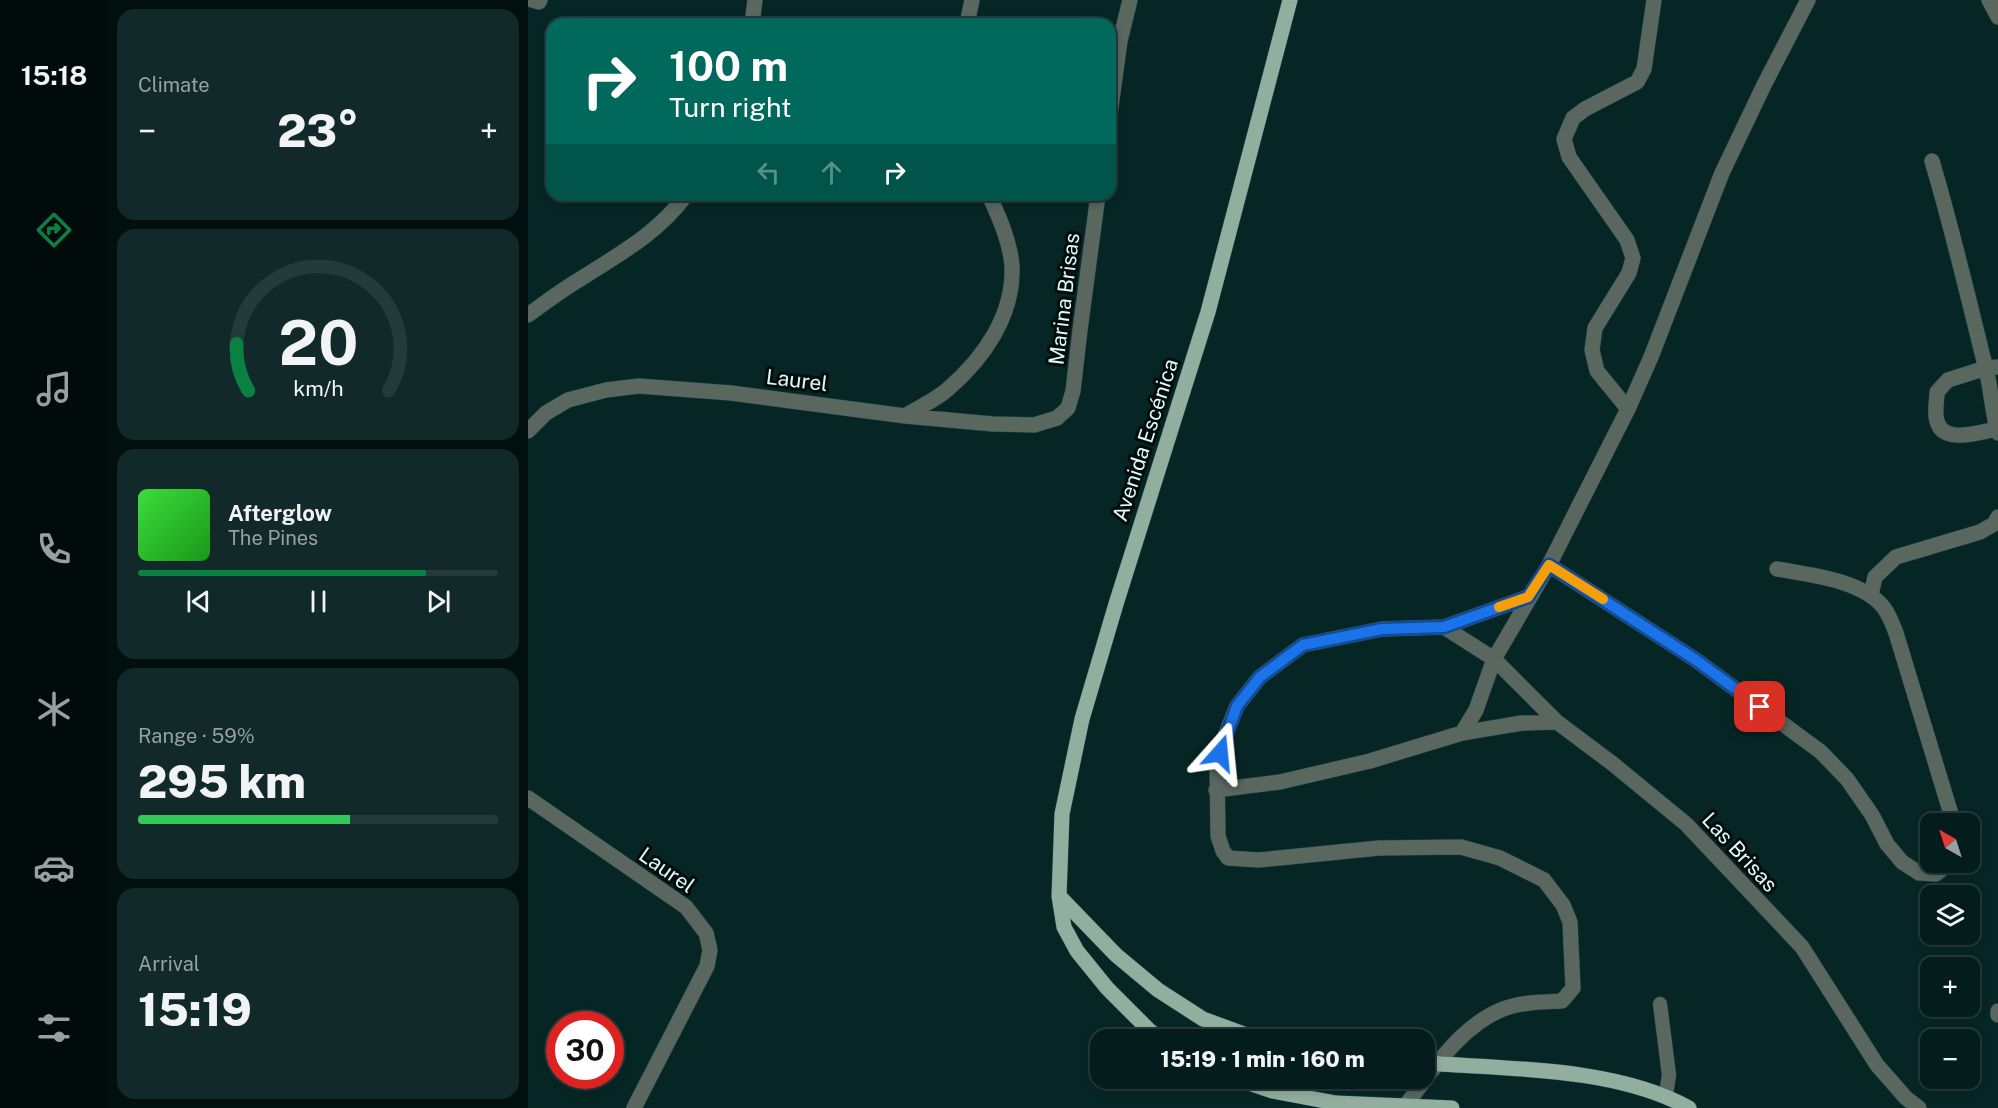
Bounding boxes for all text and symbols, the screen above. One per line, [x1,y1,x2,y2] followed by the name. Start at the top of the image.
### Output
[669,41,788,90] text: 100 m
[570,42,648,120] icon: right
[21,59,87,91] text: 15:18
[138,73,210,97] text: Climate
[669,91,792,123] text: Turn right
[277,104,359,157] text: 23°
[138,112,156,150] text: −
[480,112,498,150] text: +
[752,156,785,189] icon: left
[815,156,848,189] icon: ahead
[878,156,911,189] icon: right
[33,209,75,251] icon: directions
[1044,232,1084,366] street label: Marina Brisas
[278,306,358,379] text: 20
[1107,356,1183,524] street label: Avenida Escénica
[765,364,829,396] street label: Laurel
[33,368,75,410] icon: music
[293,377,343,402] text: km/h
[228,500,332,526] text: Afterglow
[228,526,318,550] text: The Pines
[33,528,75,570] icon: phone
[182,585,215,618] icon: previous
[302,585,335,618] icon: pause
[422,585,455,618] icon: next
[1734,681,1785,732] pin
[33,688,75,730] icon: climate
[1743,690,1776,723] icon: arrive
[1188,721,1252,785] position arrow
[138,724,255,748] text: Range · 59%
[138,755,306,808] text: 295 km
[1697,807,1783,897] street label: Las Brisas
[1920,813,1980,873] north arrow
[1920,813,1980,1089] map controls
[634,842,700,898] street label: Laurel
[33,847,75,889] icon: car
[1920,885,1980,945] button: layers
[138,952,200,976] text: Arrival
[1920,957,1980,1017] button: +
[138,983,252,1036] text: 15:19
[33,1007,75,1049] icon: filters
[546,1011,624,1089] speed limit sign: 30
[1920,1029,1980,1089] button: −
[1160,1046,1365,1072] text: 15:19 · 1 min · 160 m

